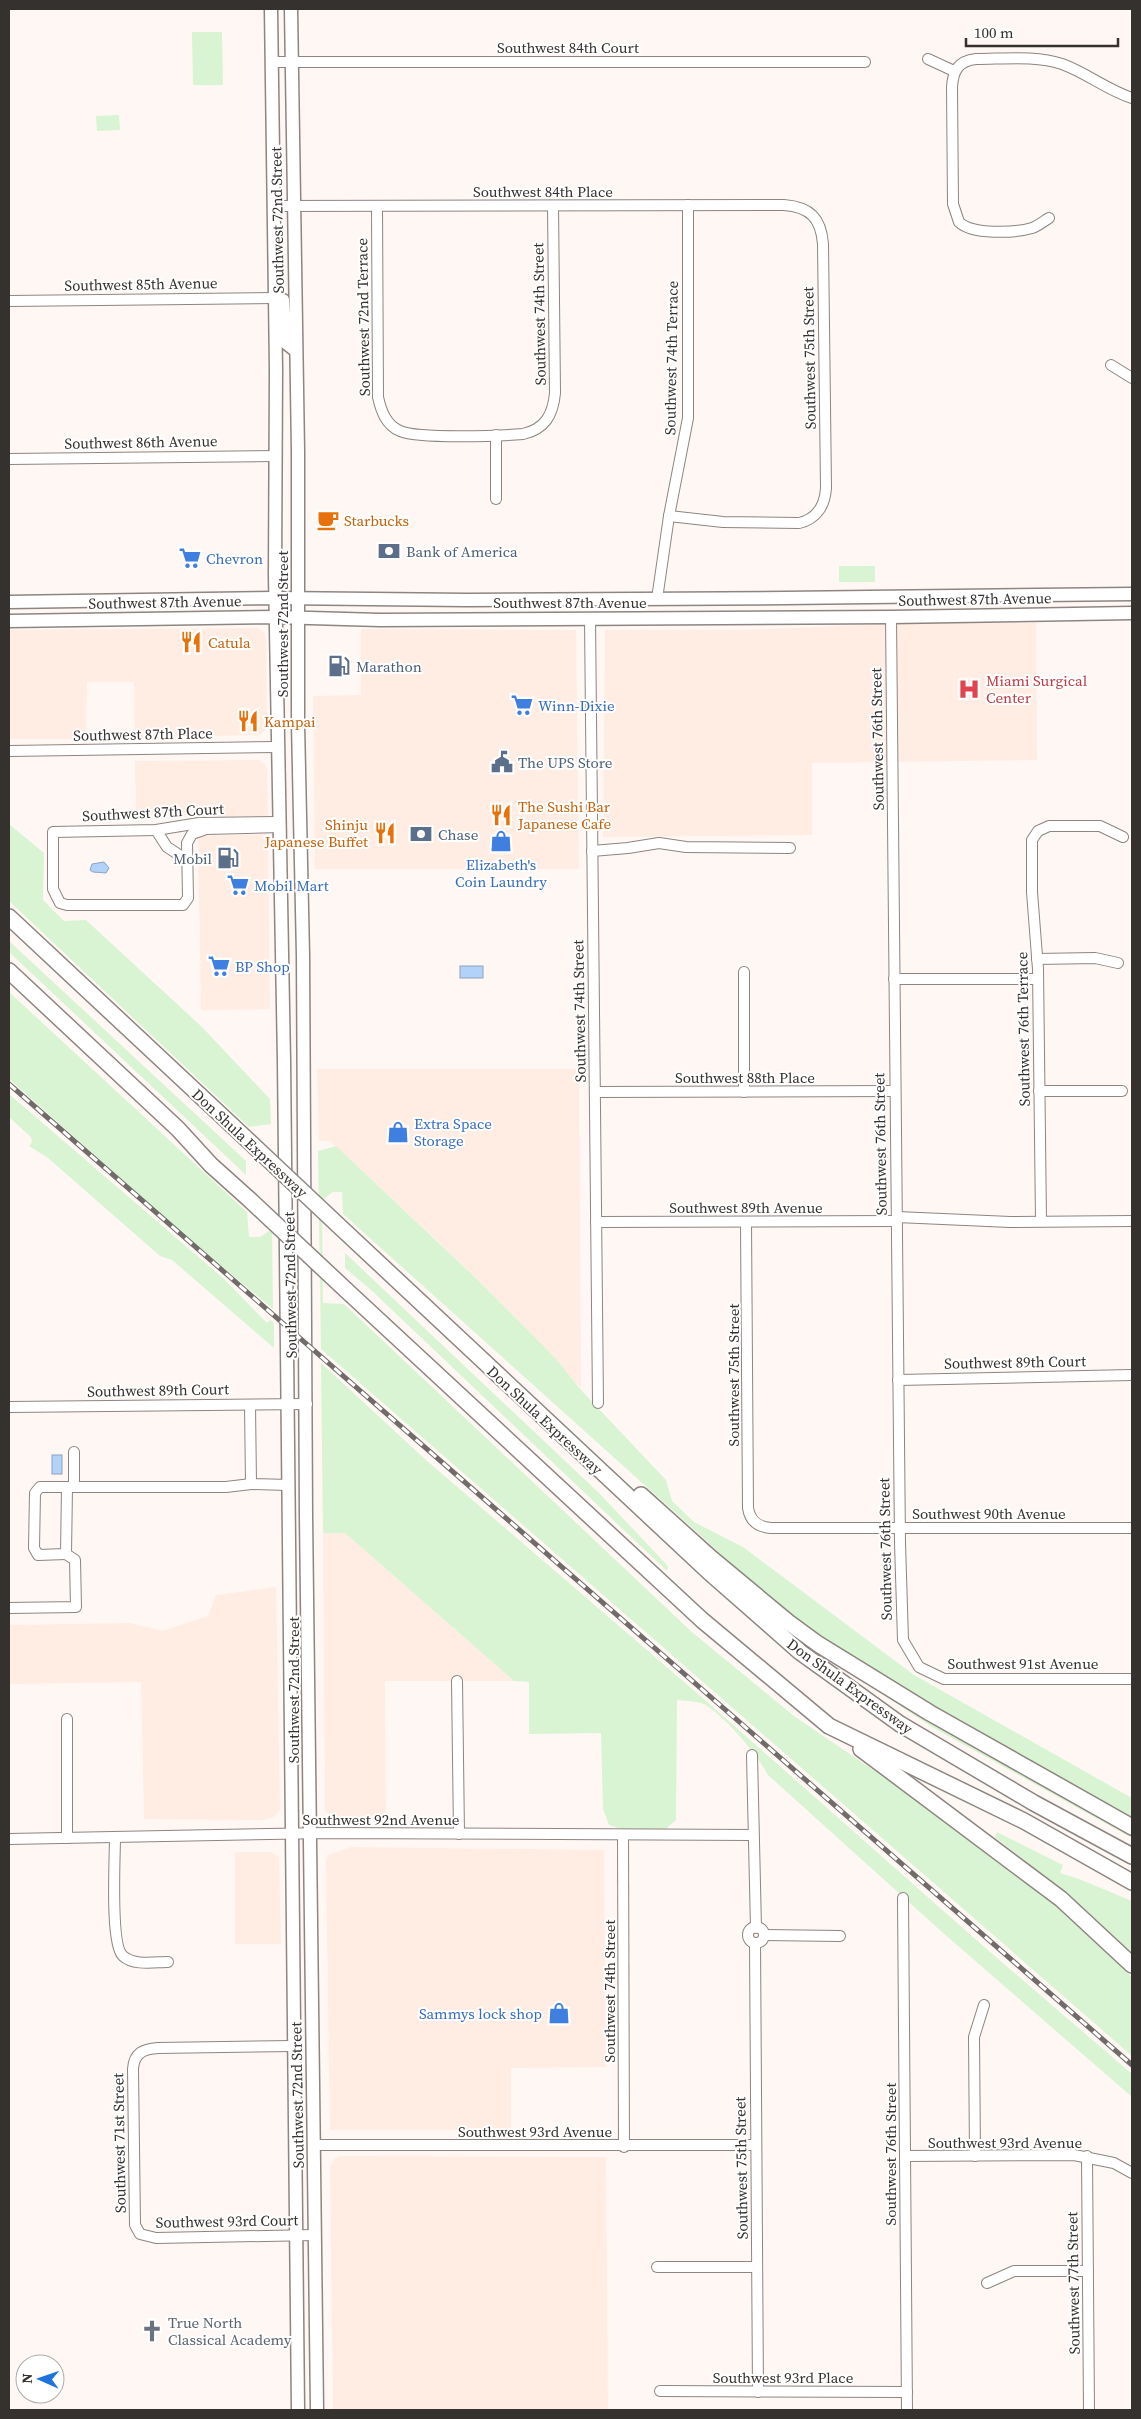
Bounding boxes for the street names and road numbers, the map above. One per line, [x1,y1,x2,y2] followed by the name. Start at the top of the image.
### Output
[497,37,639,58] street label: Southwest 84th Court
[265,146,289,293] street label: Southwest 72nd Street
[473,181,613,202] street label: Southwest 84th Place
[351,237,375,396] street label: Southwest 72nd Terrace
[527,242,551,386] street label: Southwest 74th Street
[64,272,218,296] street label: Southwest 85th Avenue
[659,280,683,435] street label: Southwest 74th Terrace
[797,286,821,430] street label: Southwest 75th Street
[64,430,218,454] street label: Southwest 86th Avenue
[272,551,293,697] street label: Southwest 72nd Street
[898,587,1052,611] street label: Southwest 87th Avenue
[88,590,242,614] street label: Southwest 87th Avenue
[493,592,647,613] street label: Southwest 87th Avenue
[865,667,889,811] street label: Southwest 76th Street
[73,722,213,746] street label: Southwest 87th Place
[82,798,224,826] street label: Southwest 87th Court
[567,939,591,1083] street label: Southwest 74th Street
[1011,951,1035,1106] street label: Southwest 76th Terrace
[675,1067,815,1088] street label: Southwest 88th Place
[868,1072,892,1216] street label: Southwest 76th Street
[188,1084,313,1202] street label: Don Shula Expressway
[669,1197,823,1218] street label: Southwest 89th Avenue
[278,1211,302,1358] street label: Southwest 72nd Street
[723,1303,744,1446] street label: Southwest 75th Street
[944,1350,1086,1374] street label: Southwest 89th Court
[483,1361,608,1479] street label: Don Shula Expressway
[87,1378,229,1402] street label: Southwest 89th Court
[873,1477,897,1621] street label: Southwest 76th Street
[912,1503,1066,1524] street label: Southwest 90th Avenue
[283,1617,304,1763] street label: Southwest 72nd Street
[783,1633,917,1739] street label: Don Shula Expressway
[948,1653,1099,1674] street label: Southwest 91st Avenue
[303,1809,460,1830] street label: Southwest 92nd Avenue
[599,1919,620,2062] street label: Southwest 74th Street
[285,2021,309,2168] street label: Southwest 72nd Street
[107,2073,131,2213] street label: Southwest 71st Street
[880,2082,901,2225] street label: Southwest 76th Street
[729,2096,753,2240] street label: Southwest 75th Street
[458,2121,612,2142] street label: Southwest 93rd Avenue
[928,2132,1082,2153] street label: Southwest 93rd Avenue
[156,2209,299,2233] street label: Southwest 93rd Court
[1061,2211,1085,2355] street label: Southwest 77th Street
[713,2367,854,2388] street label: Southwest 93rd Place

